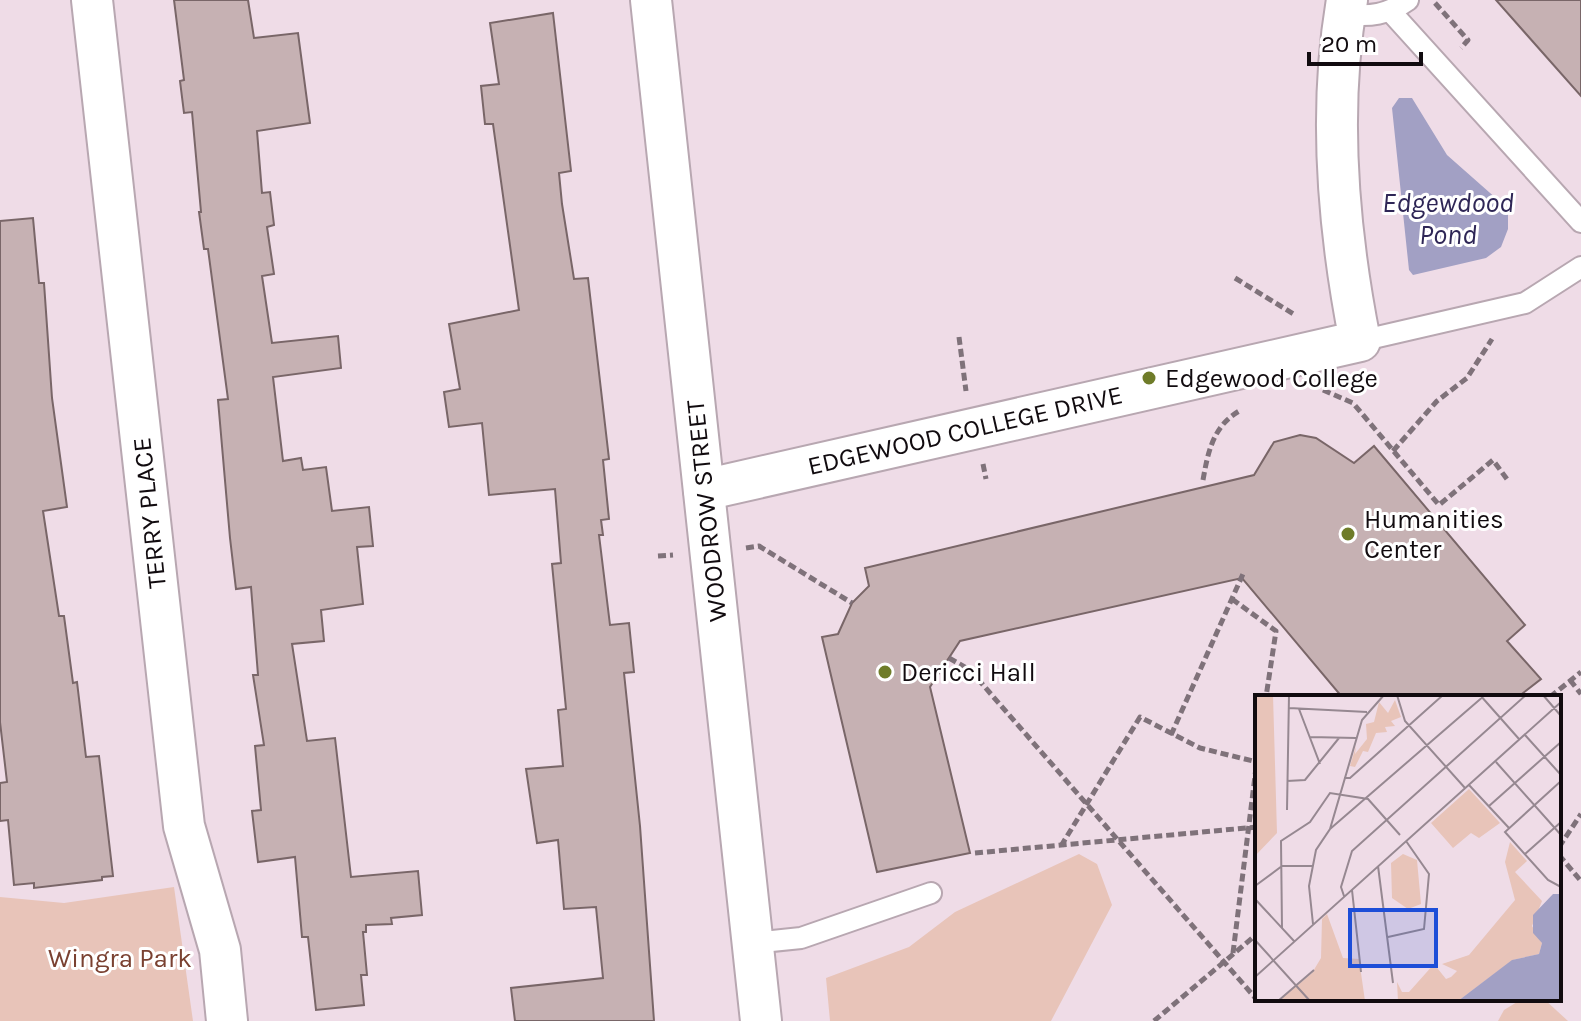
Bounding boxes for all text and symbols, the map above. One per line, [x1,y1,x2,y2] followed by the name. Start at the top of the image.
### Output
[1309,16,1421,66] scale bar
[1321,30,1377,58] text: 20 m
[1382,186,1514,251] water label: Edgewdood Pond
[1165,363,1378,394] place label: Edgewood College
[1140,369,1158,387] marker: Edgewood College
[805,379,1126,482] street label: EDGEWOOD COLLEGE DRIVE
[679,398,734,623] street label: WOODROW STREET
[126,436,173,590] street label: TERRY PLACE
[1364,504,1504,565] place label: Humanities Center
[1339,525,1357,543] marker: Humanities Center
[901,657,1036,688] place label: Dericci Hall
[876,663,894,681] marker: Dericci Hall
[1255,695,1561,1001] inset map
[48,943,192,974] park label: Wingra Park

